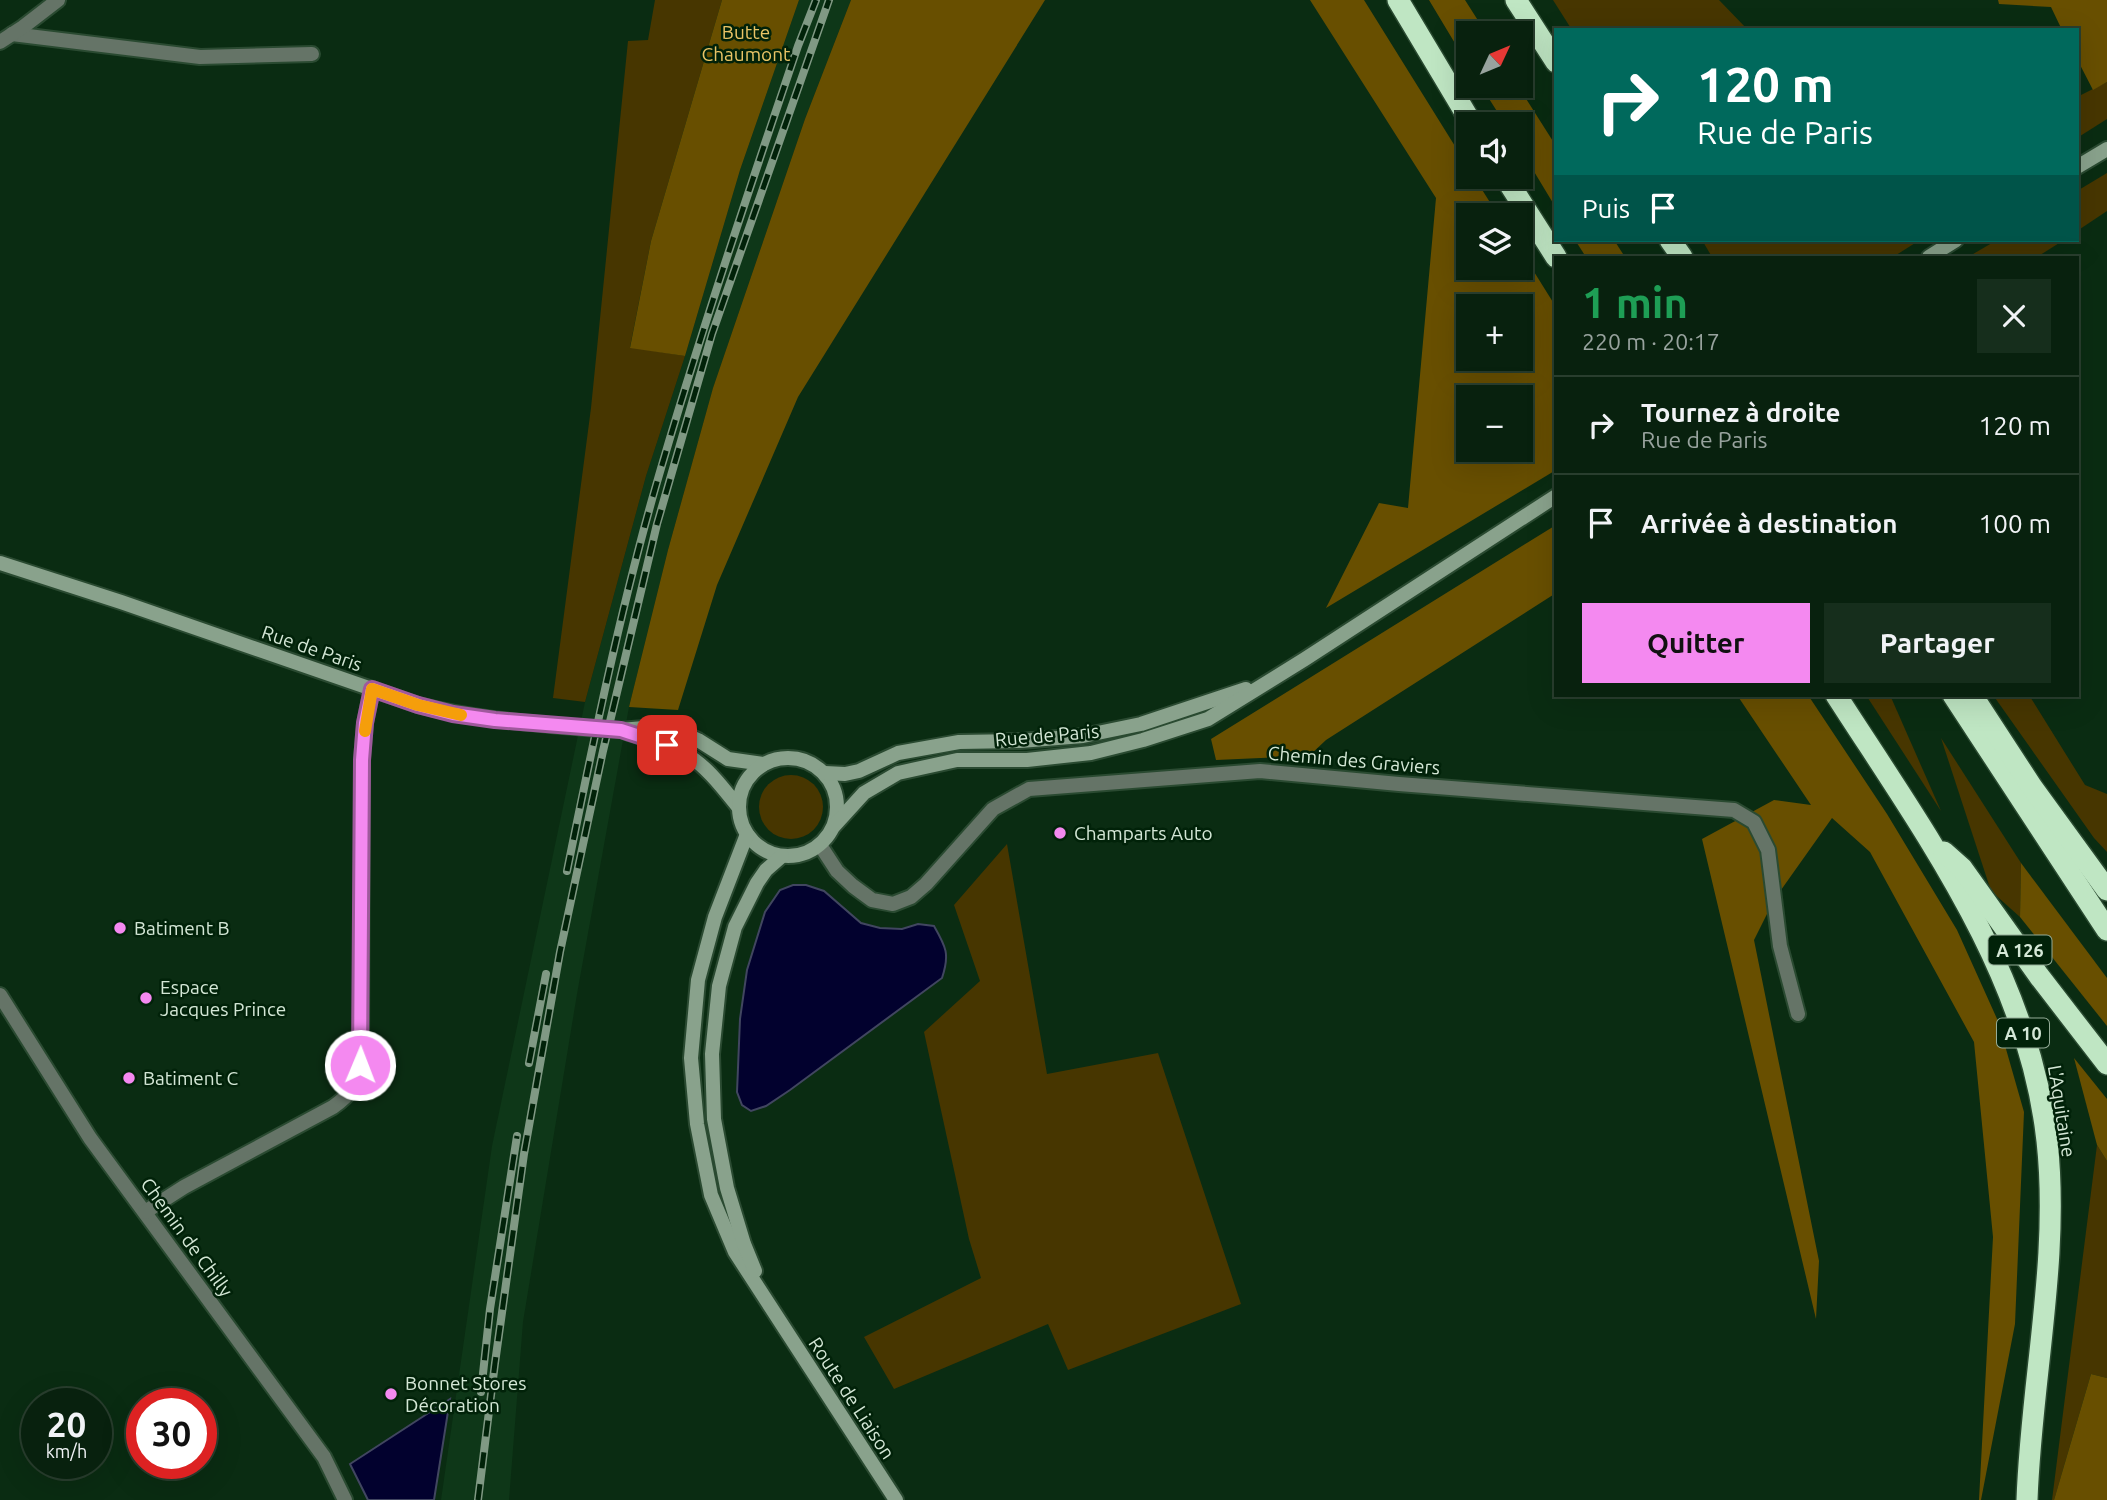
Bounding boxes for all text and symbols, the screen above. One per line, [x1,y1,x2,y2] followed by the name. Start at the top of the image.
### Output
[702,21,791,65] park label: Butte Chaumont
[1456,21,1533,98] north arrow
[1456,21,1533,462] map controls
[1582,56,1673,147] icon: right
[1697,56,1834,111] text: 120 m
[1456,112,1533,189] button: sound
[1697,114,1873,150] text: Rue de Paris
[1644,189,1682,227] icon: arrive
[1582,194,1630,223] text: Puis
[1456,203,1533,280] button: layers
[1582,279,1688,326] text: 1 min
[1977,279,2051,353] button: close
[1456,294,1533,371] button: +
[1582,329,1720,354] text: 220 m · 20:17
[1456,385,1533,462] button: −
[1641,398,1840,427] text: Tournez à droite
[1582,406,1620,444] icon: right
[1979,411,2051,440] text: 120 m
[1641,427,1768,452] text: Rue de Paris
[1582,504,1620,542] icon: arrive
[1641,509,1897,538] text: Arrivée à destination
[1979,509,2051,538] text: 100 m
[1582,603,1810,683] button: Quitter
[1824,603,2051,683] button: Partager
[259,621,365,675] street label: Rue de Paris
[637,715,697,775] pin
[994,719,1100,751] street label: Rue de Paris
[648,726,686,764] icon: arrive
[1267,742,1441,778] street label: Chemin des Graviers
[1074,822,1213,844] place label: Champarts Auto
[1052,825,1068,841] marker: Champarts Auto
[134,917,230,939] place label: Batiment B
[112,920,128,936] marker: Batiment B
[1988,936,2052,965] road number: A 126
[160,976,286,1020] place label: Espace Jacques Prince
[138,990,154,1006] marker: Espace Jacques Prince
[1997,1018,2049,1048] road number: A 10
[323,1028,397,1102] position arrow
[2044,1063,2080,1159] street label: L'Aquitaine
[143,1067,238,1089] place label: Batiment C
[121,1070,137,1086] marker: Batiment C
[137,1173,237,1301] street label: Chemin de Chilly
[804,1333,900,1463] street label: Route de Liaison
[405,1372,527,1416] place label: Bonnet Stores Décoration
[383,1386,399,1402] marker: Bonnet Stores Décoration
[126,1388,217,1479] speed limit sign: 30
[47,1404,86,1444] text: 20
[46,1441,87,1461] text: km/h

